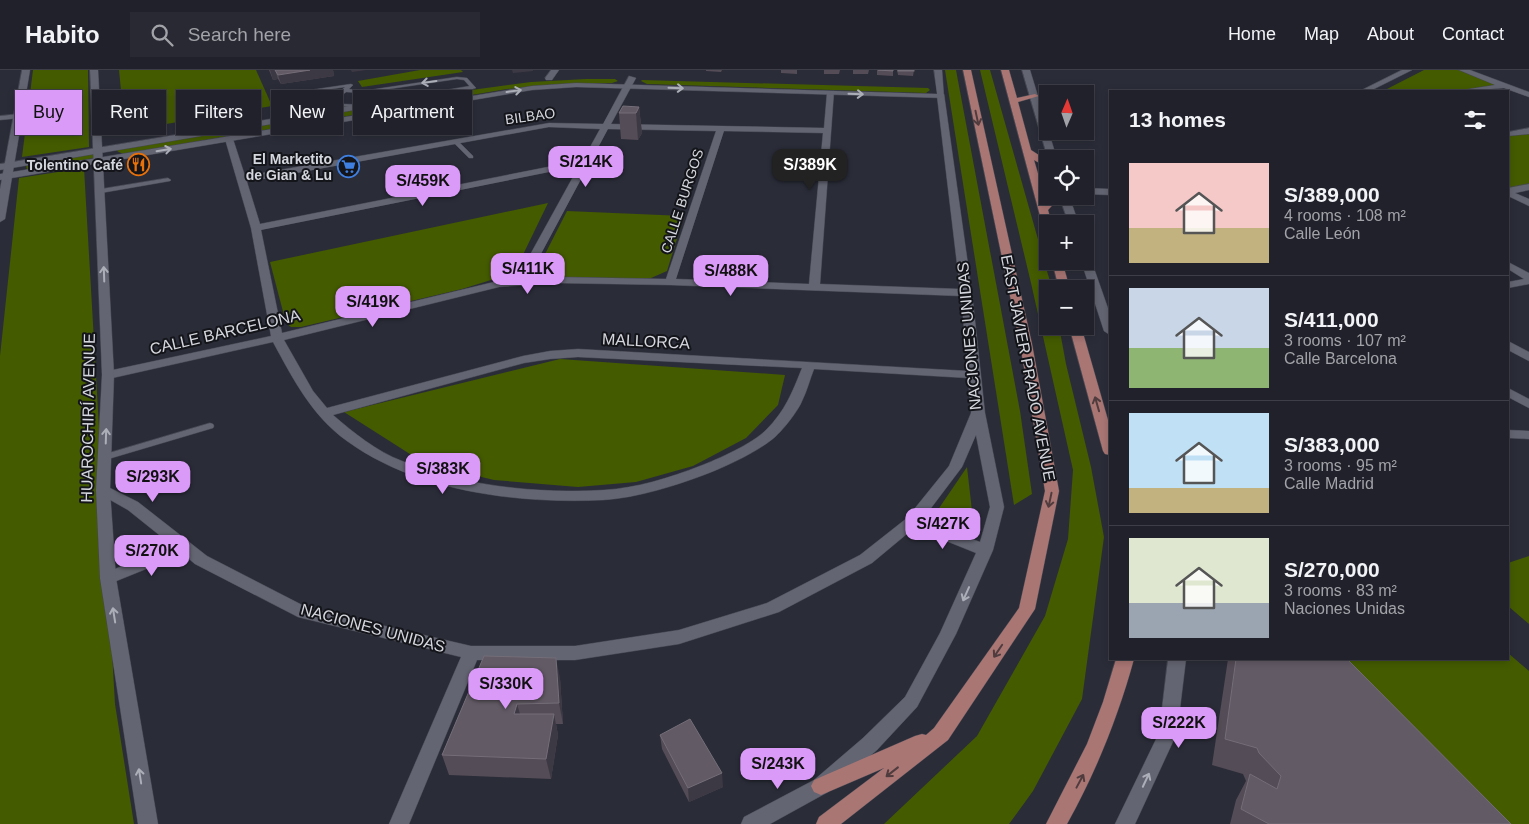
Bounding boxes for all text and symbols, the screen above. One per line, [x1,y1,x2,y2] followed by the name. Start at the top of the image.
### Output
[130,12,480,57] search box
[25,21,100,48] text: Habito
[148,21,176,49] icon: search
[188,24,291,45] text: Search here
[1228,24,1276,44] text: Home
[1304,24,1339,44] text: Map
[1367,24,1414,44] text: About
[1442,24,1504,44] text: Contact
[422,78,438,88] one-way arrow
[668,83,684,93] one-way arrow
[1039,85,1094,140] north arrow
[1039,85,1094,335] map controls
[506,86,522,96] one-way arrow
[848,89,864,98] one-way arrow
[15,90,82,135] chip: Buy
[92,90,166,135] chip: Rent
[176,90,261,135] chip: Filters
[271,90,343,135] chip: New
[353,90,472,135] chip: Apartment
[504,105,556,127] street label: BILBAO
[1461,106,1489,134] icon: filters
[1129,108,1226,131] text: 13 homes
[973,109,982,125] one-way arrow
[156,144,172,154] one-way arrow
[545,146,627,188] pin: S/214K
[658,147,706,255] street label: CALLE BURGOS
[769,148,851,191] pin: S/389K
[1039,150,1094,205] button: locate
[246,151,332,183] place label: El Marketito de Gian & Lu
[127,153,151,177] restaurant icon: Tolentino Café
[559,153,613,170] text: S/214K
[336,155,360,179] supermarket icon: El Marketito de Gian & Lu
[783,156,837,173] text: S/389K
[27,157,123,173] place label: Tolentino Café
[382,164,464,207] pin: S/459K
[396,172,450,189] text: S/459K
[1169,183,1229,243] icon: home
[1284,183,1380,206] text: S/389,000
[1284,207,1406,224] text: 4 rooms · 108 m²
[1039,215,1094,270] button: +
[1284,225,1361,242] text: Calle León
[487,252,569,295] pin: S/411K
[998,253,1058,483] street label: EAST JAVIER PRADO AVENUE
[690,254,772,297] pin: S/488K
[502,260,554,277] text: S/411K
[954,261,984,411] street label: NACIONES UNIDAS
[704,262,758,279] text: S/488K
[99,266,109,282] one-way arrow
[1039,280,1094,335] button: −
[332,286,414,328] pin: S/419K
[346,293,400,310] text: S/419K
[148,306,302,358] street label: CALLE BARCELONA
[1169,308,1229,368] icon: home
[1284,308,1379,331] text: S/411,000
[602,330,691,352] street label: MALLORCA
[1284,332,1406,349] text: 3 rooms · 107 m²
[77,333,98,503] street label: HUAROCHIRÍ AVENUE
[1284,350,1397,367] text: Calle Barcelona
[1092,396,1101,412] one-way arrow
[101,428,111,444] one-way arrow
[1169,433,1229,493] icon: home
[1284,433,1380,456] text: S/383,000
[402,452,484,495] pin: S/383K
[1284,457,1397,474] text: 3 rooms · 95 m²
[112,460,194,503] pin: S/293K
[416,460,470,477] text: S/383K
[126,468,180,485] text: S/293K
[1284,475,1374,492] text: Calle Madrid
[1044,492,1054,508] one-way arrow
[902,508,984,550] pin: S/427K
[916,515,970,532] text: S/427K
[111,534,193,577] pin: S/270K
[125,542,179,559] text: S/270K
[1169,558,1229,618] icon: home
[1284,558,1380,581] text: S/270,000
[1284,582,1397,599] text: 3 rooms · 83 m²
[960,586,970,601] one-way arrow
[1284,600,1405,617] text: Naciones Unidas
[299,601,447,655] street label: NACIONES UNIDAS
[109,608,119,624] one-way arrow
[993,644,1003,658] one-way arrow
[465,668,547,710] pin: S/330K
[479,675,533,692] text: S/330K
[1138,706,1220,749] pin: S/222K
[1152,714,1206,731] text: S/222K
[737,748,819,790] pin: S/243K
[751,755,805,772] text: S/243K
[886,767,899,778] one-way arrow
[134,768,144,784] one-way arrow
[1142,773,1151,788] one-way arrow
[1075,774,1085,789] one-way arrow

